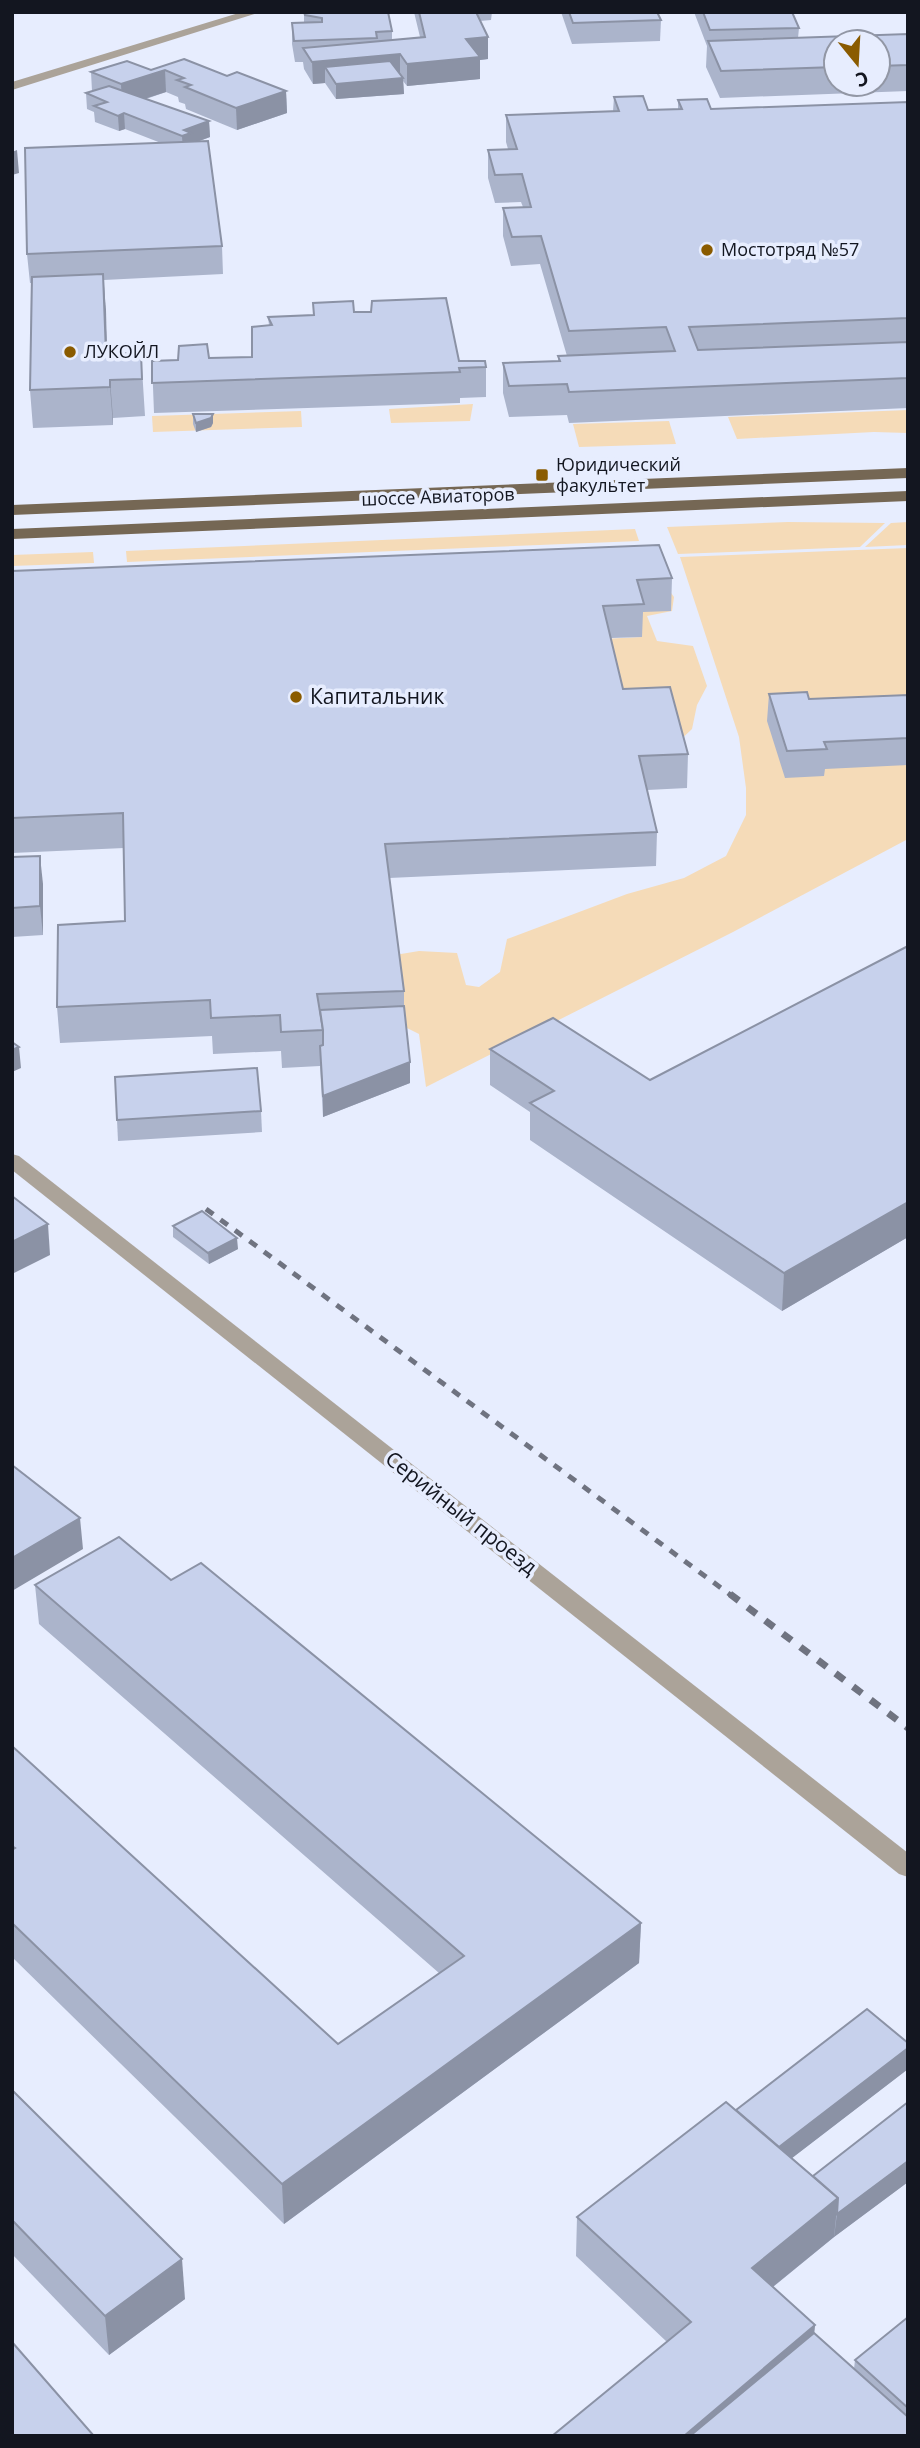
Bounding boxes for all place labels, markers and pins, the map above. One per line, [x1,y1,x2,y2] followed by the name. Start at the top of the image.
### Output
[721,237,859,261] place label: Мостотряд №57
[699,242,715,258] marker: Мостотряд №57
[84,339,159,363] place label: ЛУКОЙЛ
[62,344,78,360] marker: ЛУКОЙЛ
[556,452,681,497] place label: Юридический факультет
[534,467,550,483] marker: Юридический факультет
[310,682,444,710] place label: Капитальник
[288,689,304,705] marker: Капитальник

